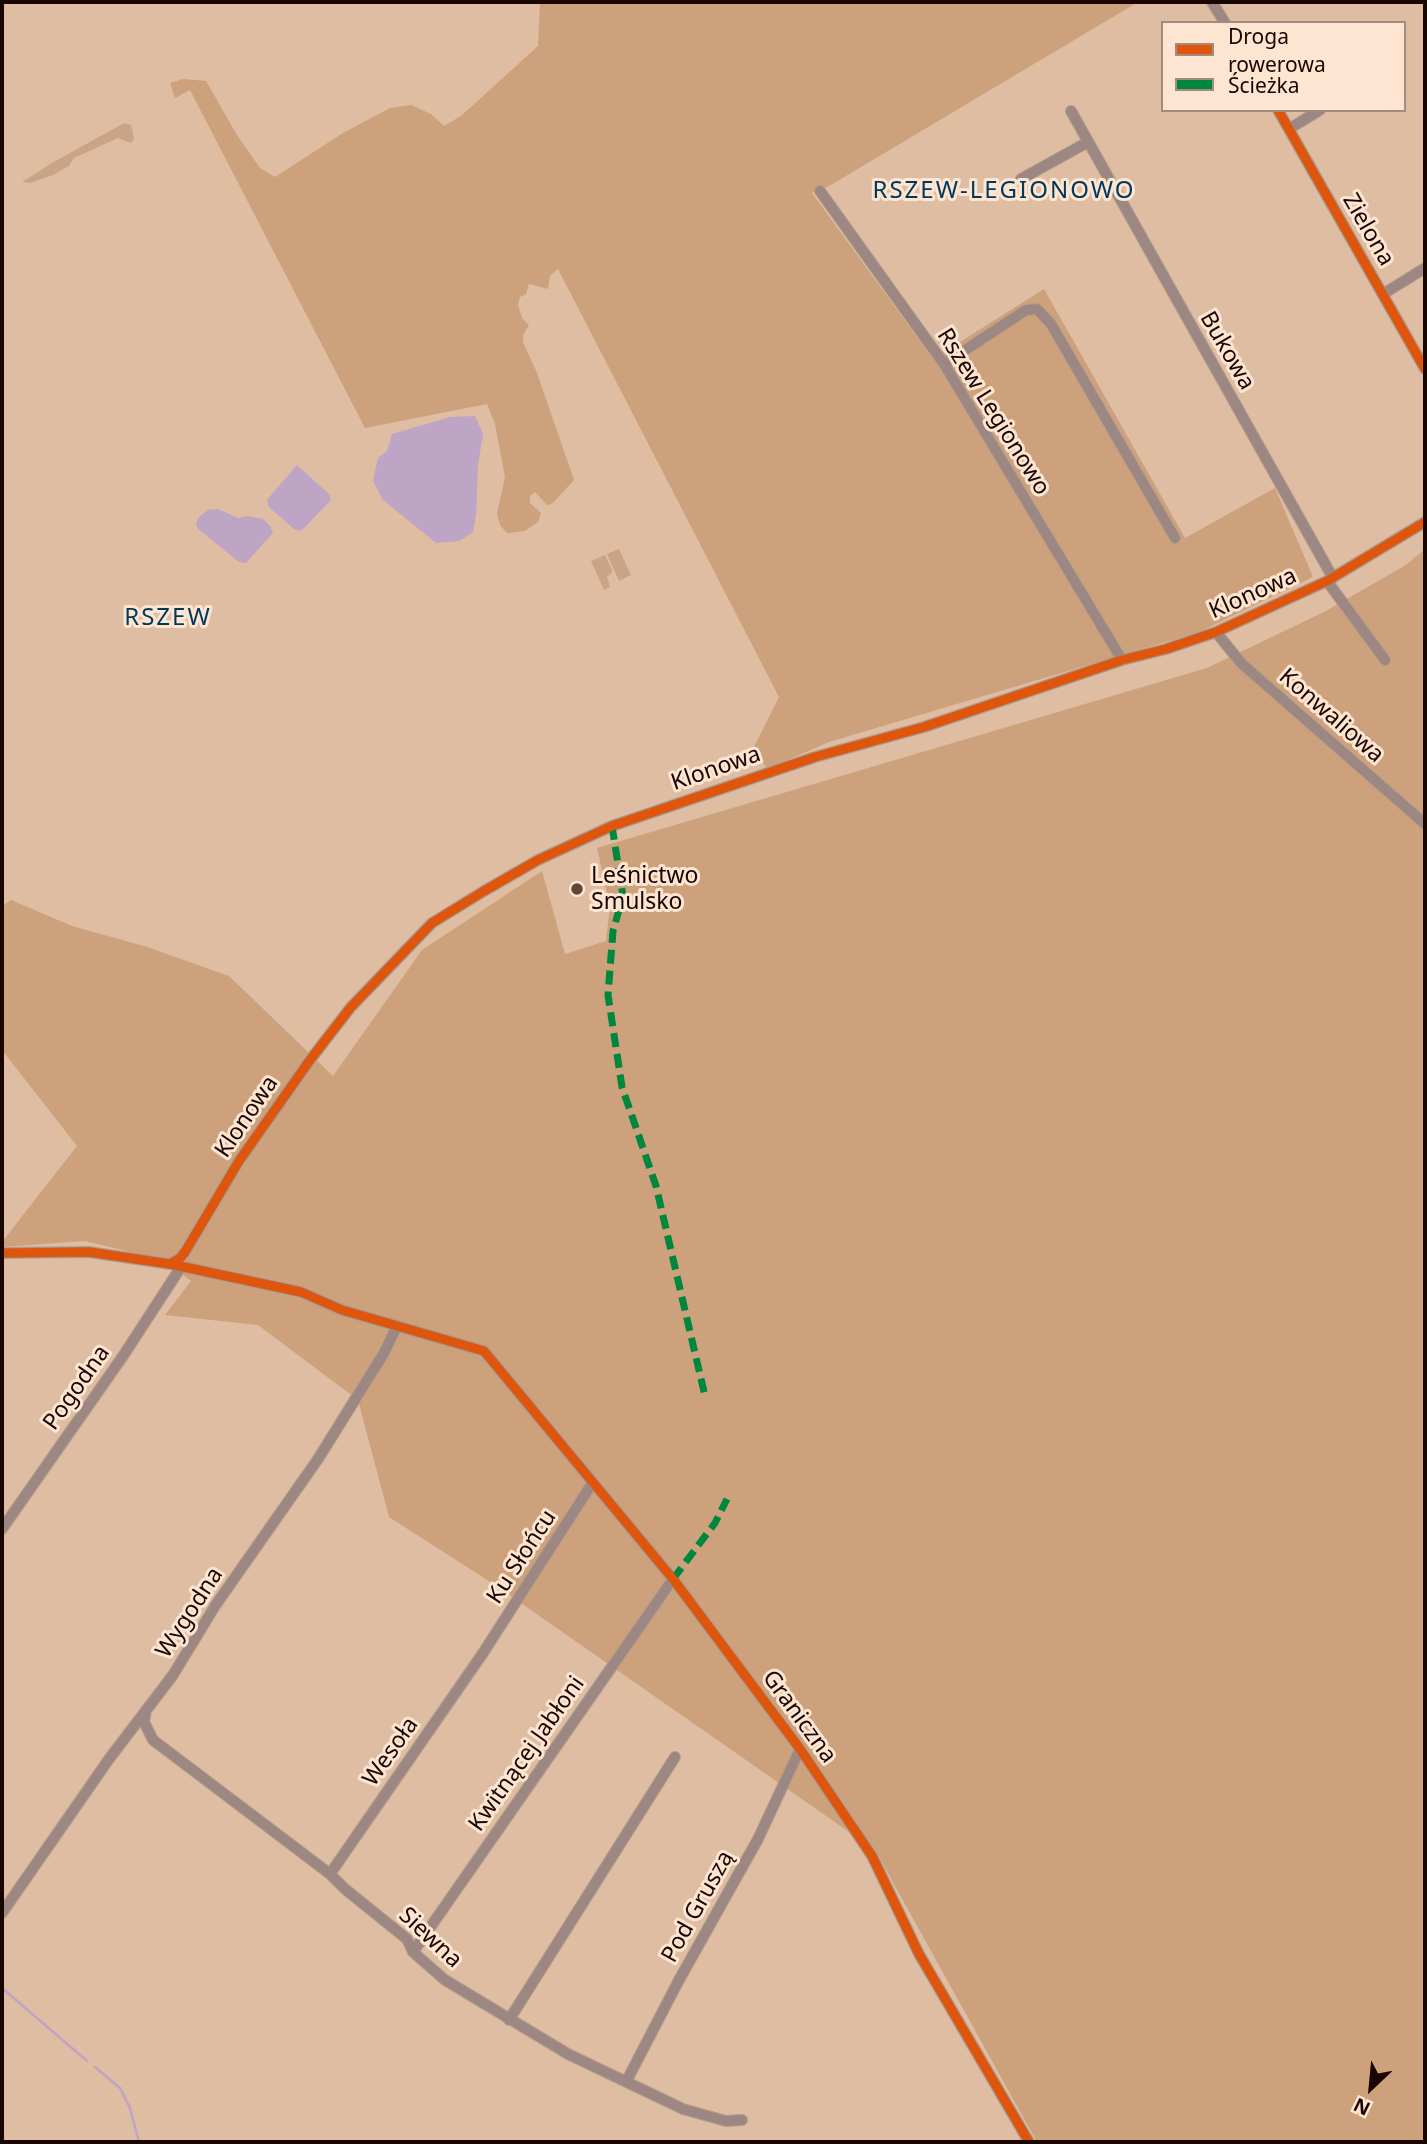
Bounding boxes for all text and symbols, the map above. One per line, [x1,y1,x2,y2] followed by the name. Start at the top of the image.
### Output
[1161,21,1406,112] legend
[1228,22,1326,78] text: Droga rowerowa
[1228,71,1300,99] text: Ścieżka
[874,177,1134,205] district label: RSZEW-LEGIONOWO
[1336,189,1400,271] street label: Zielona
[1194,307,1260,395] street label: Bukowa
[931,324,1055,500] street label: Rszew Legionowo
[1205,563,1301,625] street label: Klonowa
[125,604,211,632] district label: RSZEW
[1273,663,1389,769] street label: Konwaliowa
[668,741,764,797] street label: Klonowa
[591,862,699,916] place label: Leśnictwo Smulsko
[569,881,585,897] marker: Leśnictwo Smulsko
[210,1071,284,1163] street label: Klonowa
[38,1340,116,1436] street label: Pogodna
[481,1505,563,1609] street label: Ku Słońcu
[151,1563,229,1663] street label: Wygodna
[756,1665,842,1769] street label: Graniczna
[463,1671,591,1837] street label: Kwitnącej Jabłoni
[357,1712,425,1792] street label: Wesoła
[656,1846,740,1968] street label: Pod Gruszą
[393,1902,467,1974] street label: Siewna
[1336,2053,1406,2123] north arrow
[1349,2092,1374,2122] text: N

